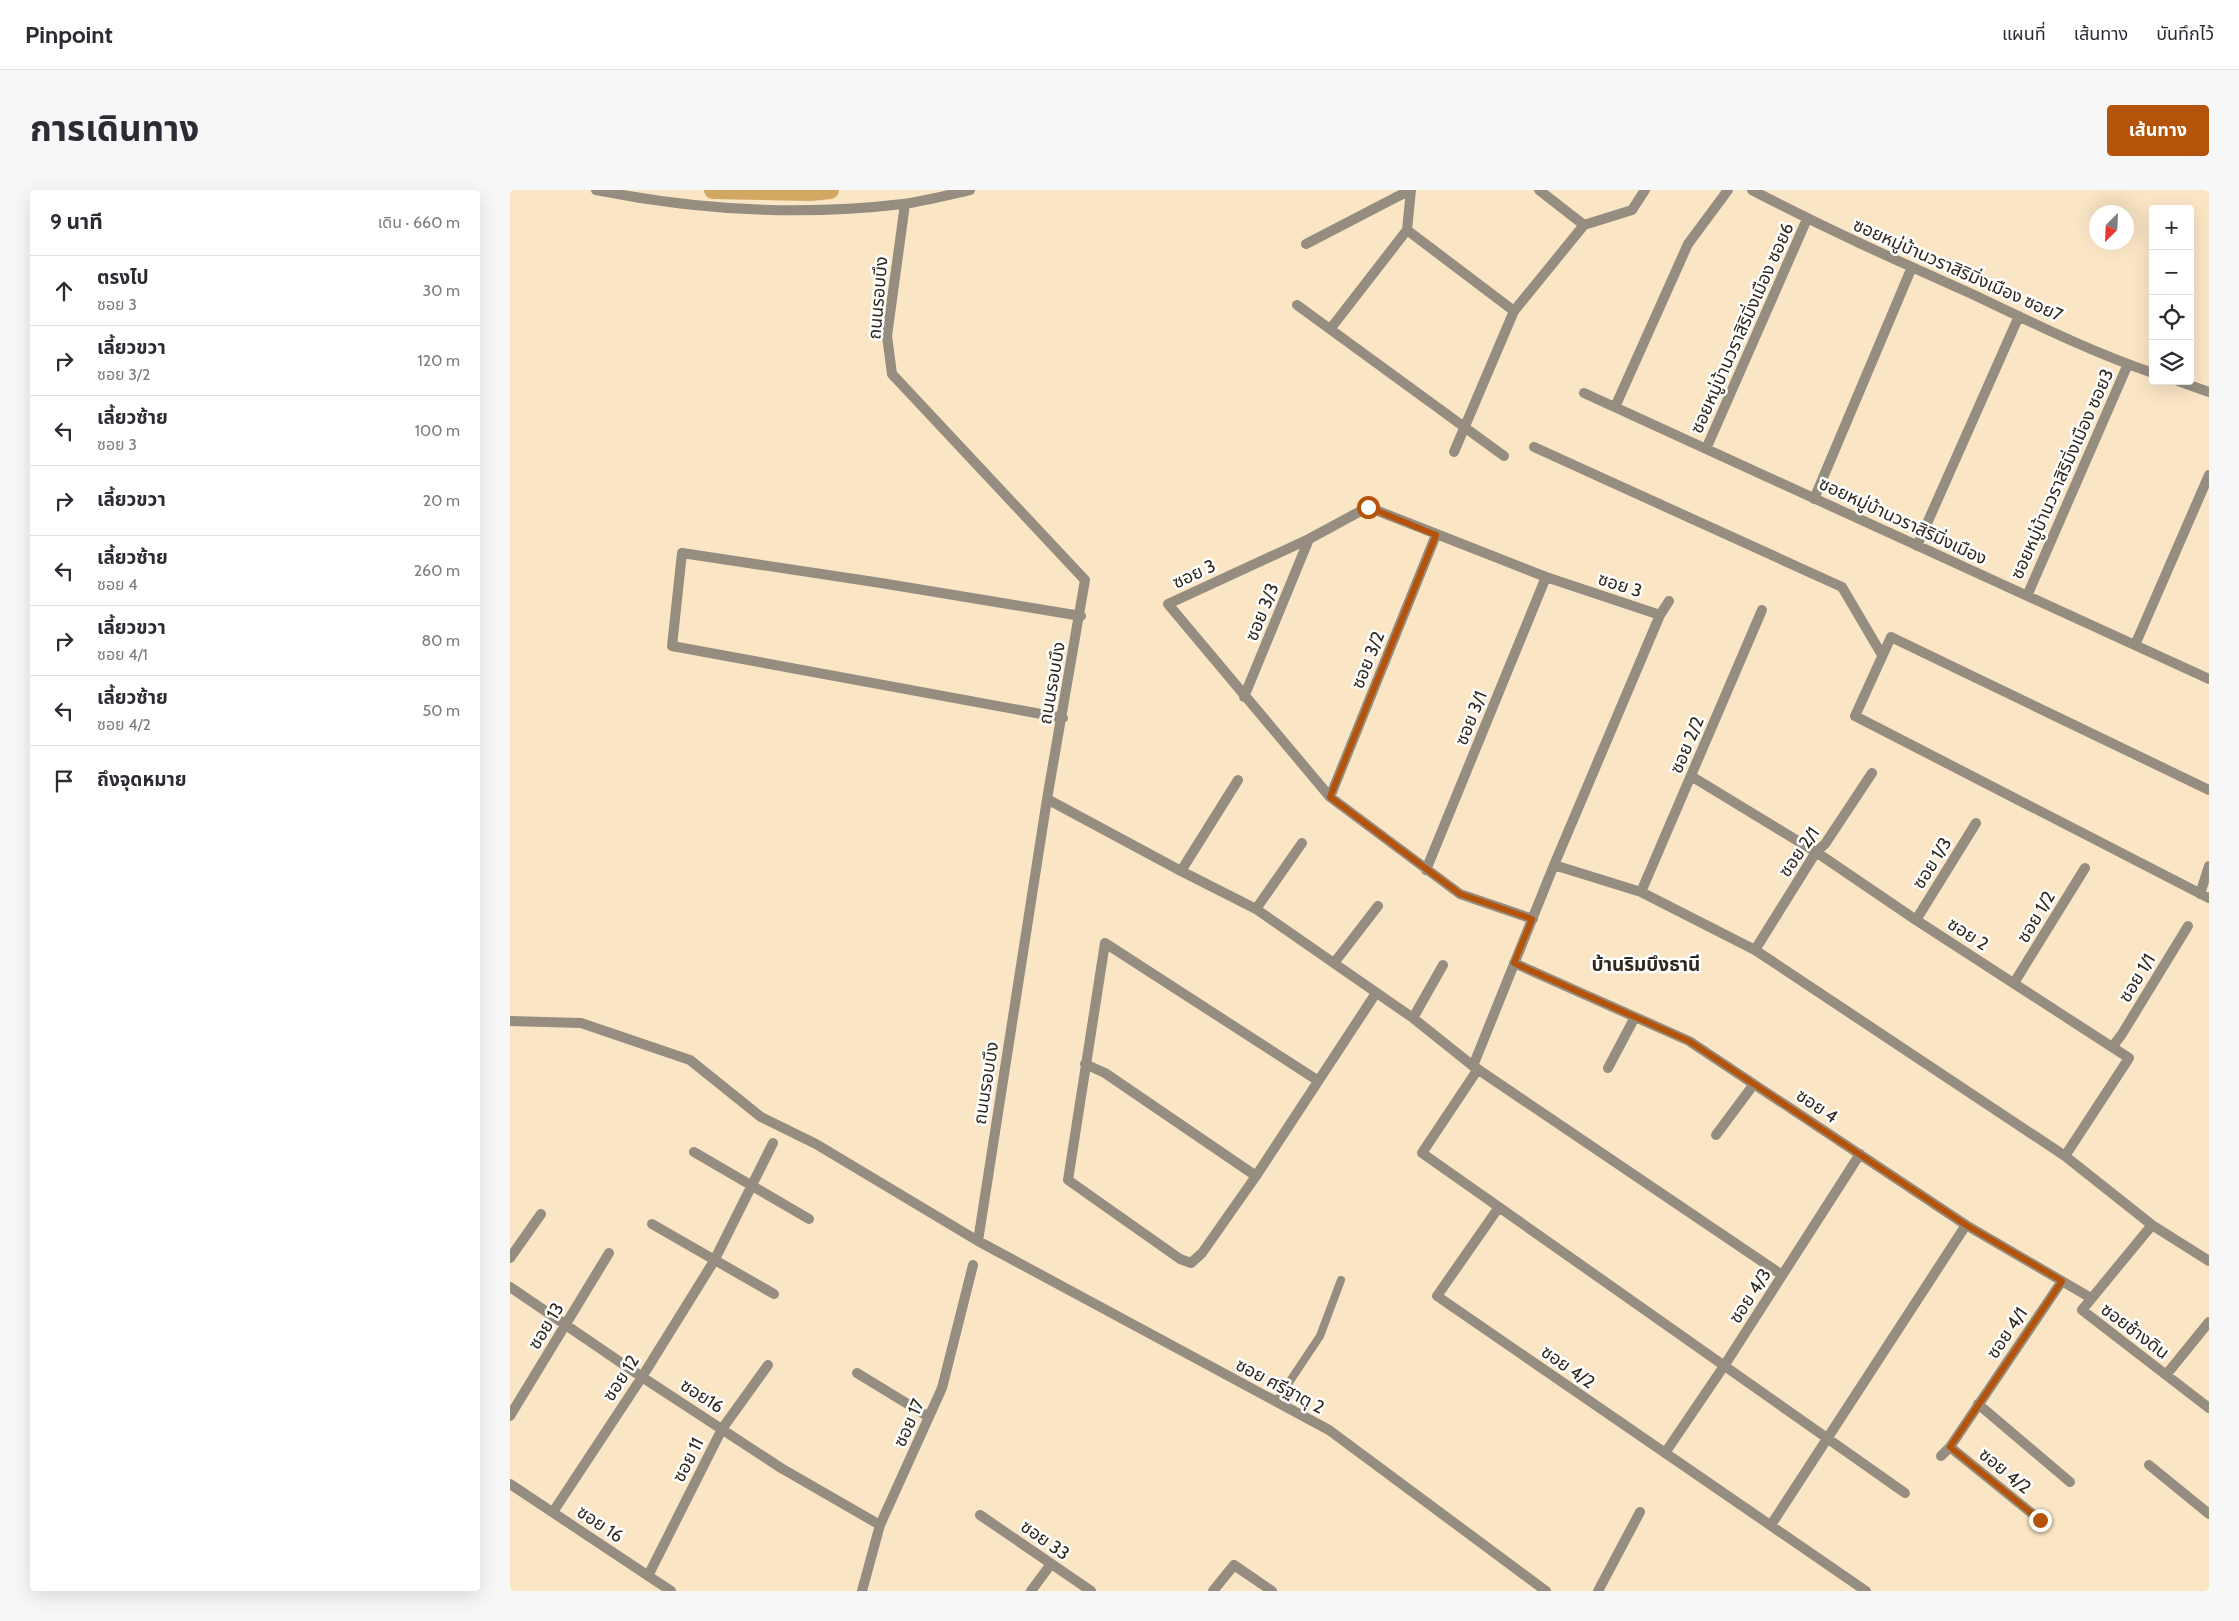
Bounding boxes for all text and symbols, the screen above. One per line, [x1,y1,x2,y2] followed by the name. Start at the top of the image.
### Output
[25,20,113,49] text: Pinpoint
[2002,23,2046,45] text: แผนที่
[2074,23,2128,45] text: เส้นทาง
[2156,23,2214,45] text: บันทึกไว้
[2107,105,2209,156] button: เส้นทาง
[30,107,199,150] text: การเดินทาง
[2089,205,2134,250] north arrow
[2149,205,2194,385] map controls
[2149,205,2194,250] button: +
[50,209,103,234] text: 9 นาที
[378,213,460,232] text: เดิน · 660 m
[1849,213,2067,327] street label: ซอยหมู่บ้านวราสิริมิ่งเมือง ซอย7
[1685,219,1799,437] street label: ซอยหมู่บ้านวราสิริมิ่งเมือง ซอย6
[2149,250,2194,295] button: −
[863,255,893,341] street label: ถนนรอบบึง
[97,266,149,289] text: ตรงไป
[50,277,78,305] icon: ahead
[423,281,460,300] text: 30 m
[97,295,137,314] text: ซอย 3
[2149,295,2194,340] button: locate
[97,336,166,359] text: เลี้ยวขวา
[2149,340,2194,385] button: layers
[50,347,78,375] icon: right
[418,351,460,370] text: 120 m
[97,365,150,384] text: ซอย 3/2
[2005,365,2119,583] street label: ซอยหมู่บ้านวราสิริมิ่งเมือง ซอย3
[97,406,168,429] text: เลี้ยวซ้าย
[50,417,78,445] icon: left
[415,421,460,440] text: 100 m
[97,435,137,454] text: ซอย 3
[1815,472,1991,571] street label: ซอยหมู่บ้านวราสิริมิ่งเมือง
[50,487,78,515] icon: right
[97,488,166,511] text: เลี้ยวขวา
[423,491,460,510] text: 20 m
[1357,496,1380,519] route start
[97,546,168,569] text: เลี้ยวซ้าย
[1169,555,1219,593] street label: ซอย 3
[50,557,78,585] icon: left
[414,561,460,580] text: 260 m
[1595,568,1645,602] street label: ซอย 3
[97,575,137,594] text: ซอย 4
[1240,580,1284,644] street label: ซอย 3/3
[97,616,166,639] text: เลี้ยวขวา
[50,627,78,655] icon: right
[1347,628,1389,692] street label: ซอย 3/2
[422,631,460,650] text: 80 m
[1034,640,1070,726] street label: ถนนรอบบึง
[97,645,148,664] text: ซอย 4/1
[97,686,168,709] text: เลี้ยวซ้าย
[1450,688,1492,748] street label: ซอย 3/1
[50,697,78,725] icon: left
[423,701,460,720] text: 50 m
[1665,713,1709,777] street label: ซอย 2/2
[97,715,151,734] text: ซอย 4/2
[50,767,78,795] icon: arrive
[97,768,187,791] text: ถึงจุดหมาย
[1774,823,1824,881] street label: ซอย 2/1
[1908,833,1956,893] street label: ซอย 1/3
[2012,887,2060,947] street label: ซอย 1/2
[1943,913,1993,955] street label: ซอย 2
[2114,950,2160,1006] street label: ซอย 1/1
[1592,953,1700,976] district label: บ้านริมบึงธานี
[969,1040,1003,1126] street label: ถนนรอบบึง
[1792,1084,1842,1128] street label: ซอย 4
[1724,1264,1776,1328] street label: ซอย 4/3
[2096,1298,2174,1364] street label: ซอยช้างดิน
[524,1299,568,1353] street label: ซอย 13
[1982,1303,2032,1363] street label: ซอย 4/1
[1537,1341,1599,1393] street label: ซอย 4/2
[598,1351,644,1405] street label: ซอย 12
[1232,1353,1328,1419] street label: ซอย ศรีฐาตุ 2
[676,1374,728,1418] street label: ซอย16
[889,1396,929,1450] street label: ซอย 17
[668,1434,708,1486] street label: ซอย 11
[1974,1443,2036,1499] street label: ซอย 4/2
[573,1501,627,1547] street label: ซอย 16
[2029,1509,2052,1532] route end
[1016,1515,1074,1565] street label: ซอย 33

